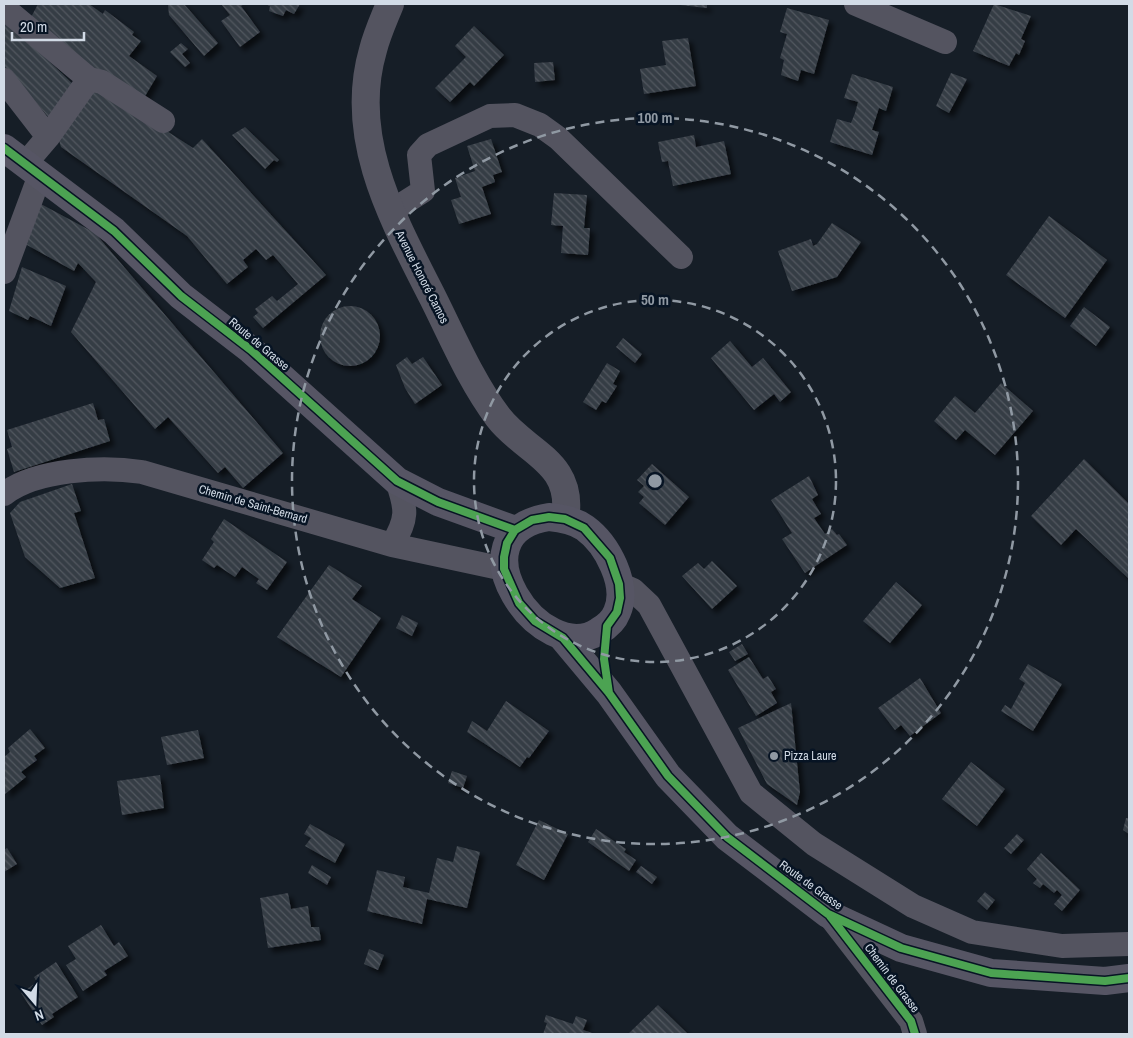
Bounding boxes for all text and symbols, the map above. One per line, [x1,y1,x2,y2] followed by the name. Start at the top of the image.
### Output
[12,10,85,42] scale bar
[20,16,47,37] text: 20 m
[638,107,672,128] text: 100 m
[391,227,452,326] street label: Avenue Honoré Camos
[641,289,669,310] text: 50 m
[225,314,293,374] street label: Route de Grasse
[646,472,664,490] centre of rings
[197,481,309,527] street label: Chemin de Saint-Bernard
[784,748,837,764] place label: Pizza Laure
[768,750,780,762] marker: Pizza Laure
[776,857,846,913] street label: Route de Grasse
[861,940,923,1016] street label: Chemin de Grasse
[10,978,60,1028] north arrow
[32,1005,46,1025] text: N

